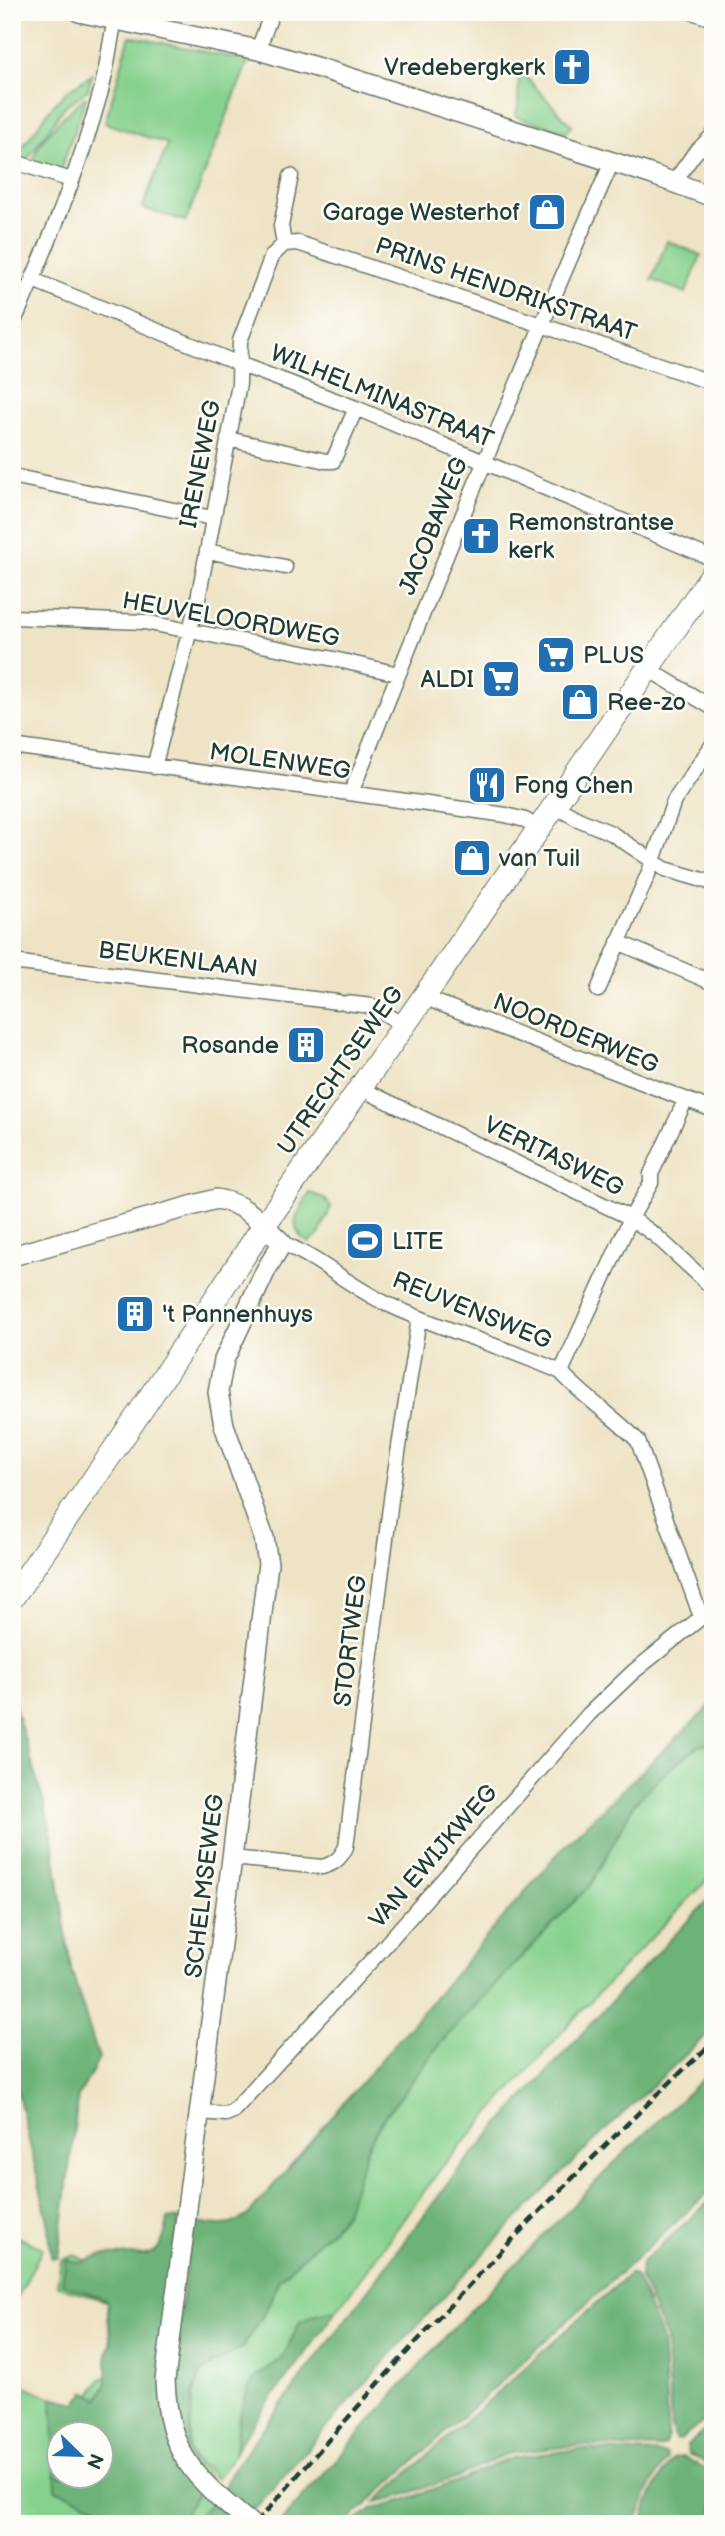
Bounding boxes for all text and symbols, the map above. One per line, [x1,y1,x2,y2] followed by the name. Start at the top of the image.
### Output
[551,46,593,88] church icon: Vredebergkerk
[384,53,545,82] place label: Vredebergkerk
[526,191,568,233] shop icon: Garage Westerhof
[323,198,521,227] place label: Garage Westerhof
[371,231,641,348] street label: PRINS HENDRIKSTRAAT
[266,338,498,455] street label: WILHELMINASTRAAT
[174,398,227,530] street label: IRENEWEG
[393,453,474,599] street label: JACOBAWEG
[508,508,674,565] place label: Remonstrantse kerk
[460,515,502,557] church icon: Remonstrantse kerk
[120,586,342,653] street label: HEUVELOORDWEG
[535,634,577,676] supermarket icon: PLUS
[583,641,644,670] place label: PLUS
[480,658,522,700] supermarket icon: ALDI
[421,665,474,694] place label: ALDI
[559,681,601,723] shop icon: Ree-zo
[607,688,686,717] place label: Ree-zo
[207,737,352,786] street label: MOLENWEG
[466,764,508,806] restaurant icon: Fong Chen
[514,771,633,800] place label: Fong Chen
[451,837,493,879] shop icon: van Tuil
[498,844,580,873] place label: van Tuil
[97,935,259,984] street label: BEUKENLAAN
[271,980,409,1160] street label: UTRECHTSEWEG
[489,987,663,1080] street label: NOORDERWEG
[285,1024,327,1066] building icon: Rosande
[181,1031,279,1060] place label: Rosande
[479,1110,628,1203] street label: VERITASWEG
[344,1220,386,1262] sports icon: LITE
[392,1227,443,1256] place label: LITE
[388,1265,556,1356] street label: REUVENSWEG
[114,1293,156,1335] building icon: 't Pannenhuys
[162,1300,313,1329] place label: 't Pannenhuys
[328,1574,373,1708] street label: STORTWEG
[363,1779,504,1934] street label: VAN EWIJKWEG
[179,1792,230,1980] street label: SCHELMSEWEG
[46,2420,116,2490] north arrow
[81,2450,108,2472] text: N

